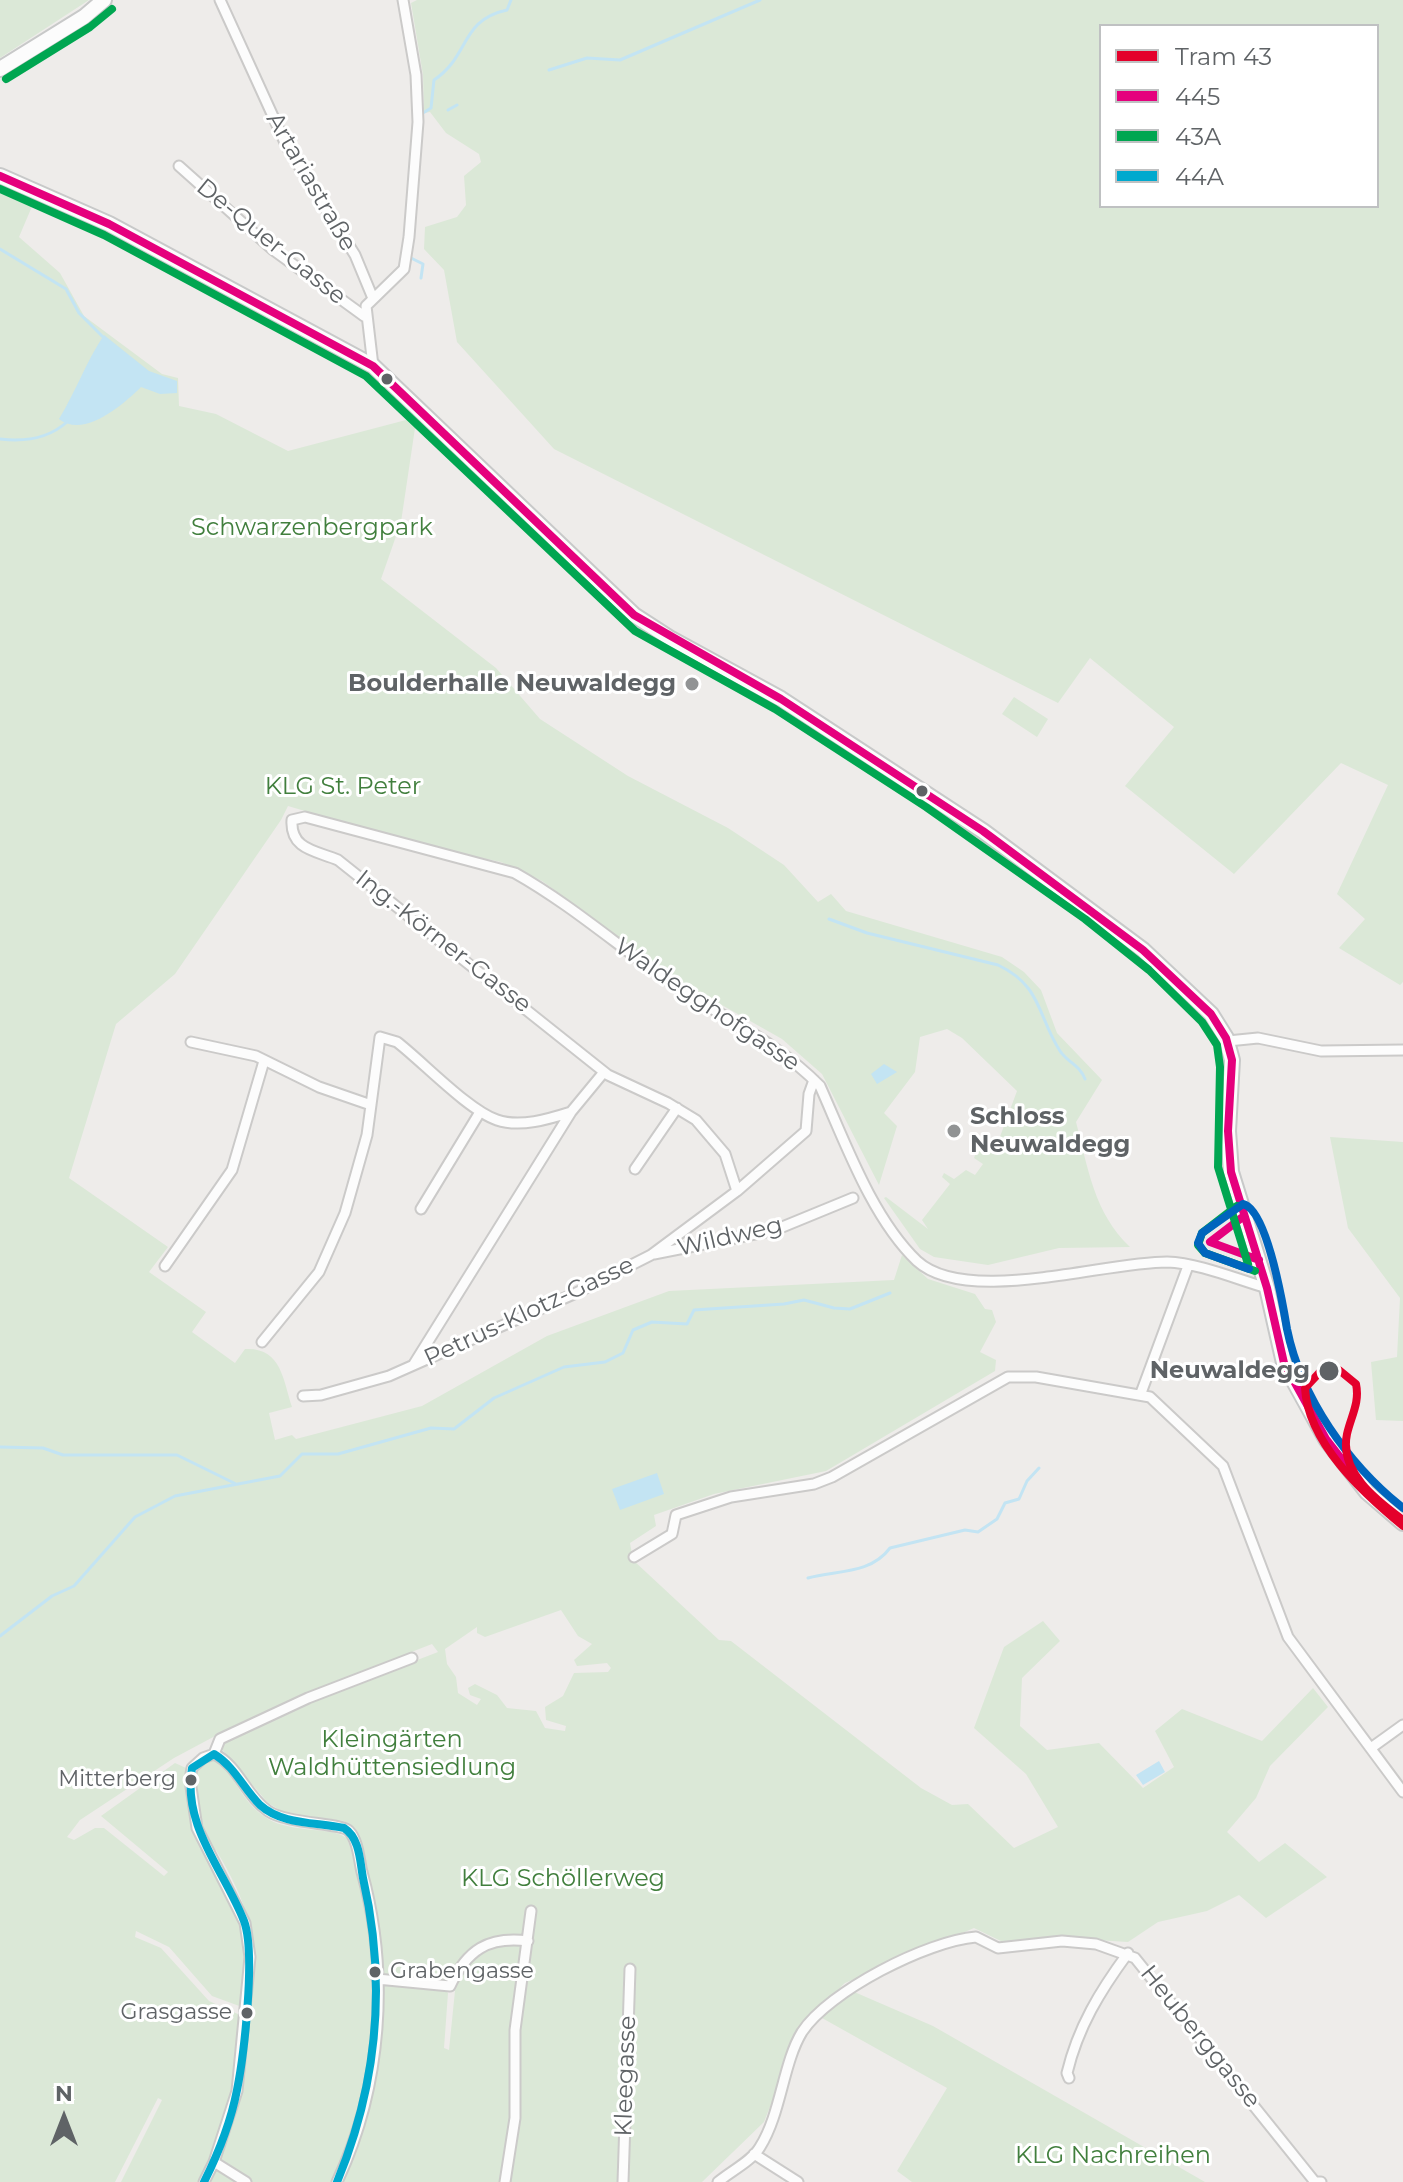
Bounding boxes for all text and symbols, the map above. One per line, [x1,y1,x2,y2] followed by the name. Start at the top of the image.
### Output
[1099,24,1379,208] legend
[1175,42,1272,71] text: Tram 43
[1175,82,1220,111] text: 445
[260,107,362,257] street label: Artariastraße
[1175,122,1221,151] text: 43A
[1175,162,1224,191] text: 44A
[190,173,352,311] street label: De-Quer-Gasse
[379,371,395,387] unlabelled marker
[191,514,433,542] park label: Schwarzenbergpark
[348,670,676,698] place label: Boulderhalle Neuwaldegg
[683,675,701,693] marker: Boulderhalle Neuwaldegg
[265,773,421,801] park label: KLG St. Peter
[914,783,930,799] unlabelled marker
[349,864,537,1020] street label: Ing.-Körner-Gasse
[609,932,805,1078] street label: Waldegghofgasse
[970,1103,1130,1159] place label: Schloss Neuwaldegg
[945,1122,963,1140] marker: Schloss Neuwaldegg
[675,1211,785,1263] street label: Wildweg
[420,1251,638,1373] street label: Petrus-Klotz-Gasse
[1150,1357,1310,1385] place label: Neuwaldegg
[1317,1359,1341,1383] marker: Neuwaldegg
[268,1726,516,1782] park label: Kleingärten Waldhüttensiedlung
[58,1767,176,1793] place label: Mitterberg
[183,1772,199,1788] marker: Mitterberg
[461,1865,665,1893] park label: KLG Schöllerweg
[390,1959,534,1985] place label: Grabengasse
[1134,1960,1266,2114] street label: Heuberggasse
[367,1964,383,1980] marker: Grabengasse
[121,2000,232,2026] place label: Grasgasse
[239,2005,255,2021] marker: Grasgasse
[609,2015,643,2137] street label: Kleegasse
[24,2078,104,2158] north arrow
[55,2080,73,2107] text: N
[1015,2142,1211,2170] park label: KLG Nachreihen

